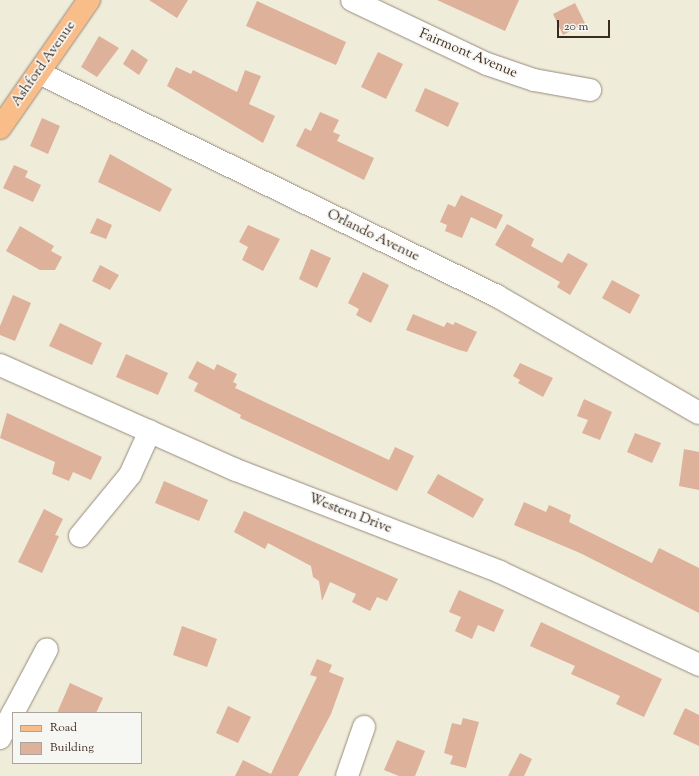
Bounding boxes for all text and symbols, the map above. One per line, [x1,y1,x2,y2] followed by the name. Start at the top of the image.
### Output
[559,12,612,38] scale bar
[8,18,80,110] street label: Ashford Avenue
[564,18,588,36] text: 20 m
[416,26,520,82] street label: Fairmont Avenue
[324,206,422,266] street label: Orlando Avenue
[306,490,394,538] street label: Western Drive
[12,712,142,764] legend
[50,719,77,737] text: Road
[50,739,94,757] text: Building

